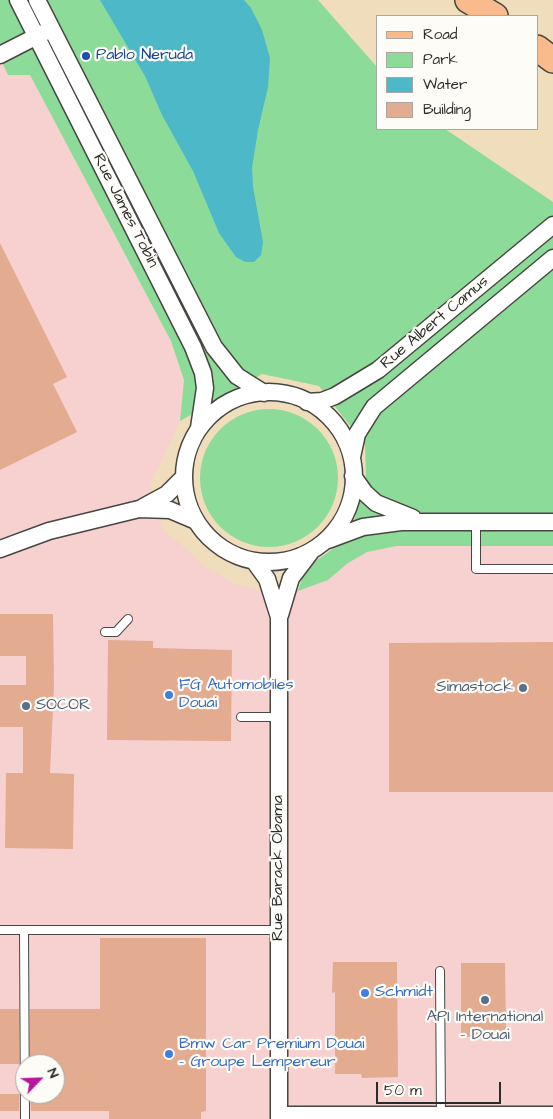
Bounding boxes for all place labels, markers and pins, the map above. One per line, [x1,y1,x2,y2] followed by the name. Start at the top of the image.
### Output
[96,46,193,66] place label: Pablo Neruda
[80,50,92,62] marker: Pablo Neruda
[179,676,293,714] place label: FG Automobiles Douai
[436,678,513,698] place label: Simastock
[517,682,529,694] marker: Simastock
[163,689,175,701] marker: FG Automobiles Douai
[36,696,90,716] place label: SOCOR
[20,700,32,712] marker: SOCOR
[375,983,433,1003] place label: Schmidt
[359,987,371,999] marker: Schmidt
[479,994,491,1006] marker: API International - Douai
[427,1008,543,1046] place label: API International - Douai
[179,1035,364,1073] place label: Bmw Car Premium Douai - Groupe Lempereur
[163,1048,175,1060] marker: Bmw Car Premium Douai - Groupe Lempereur

